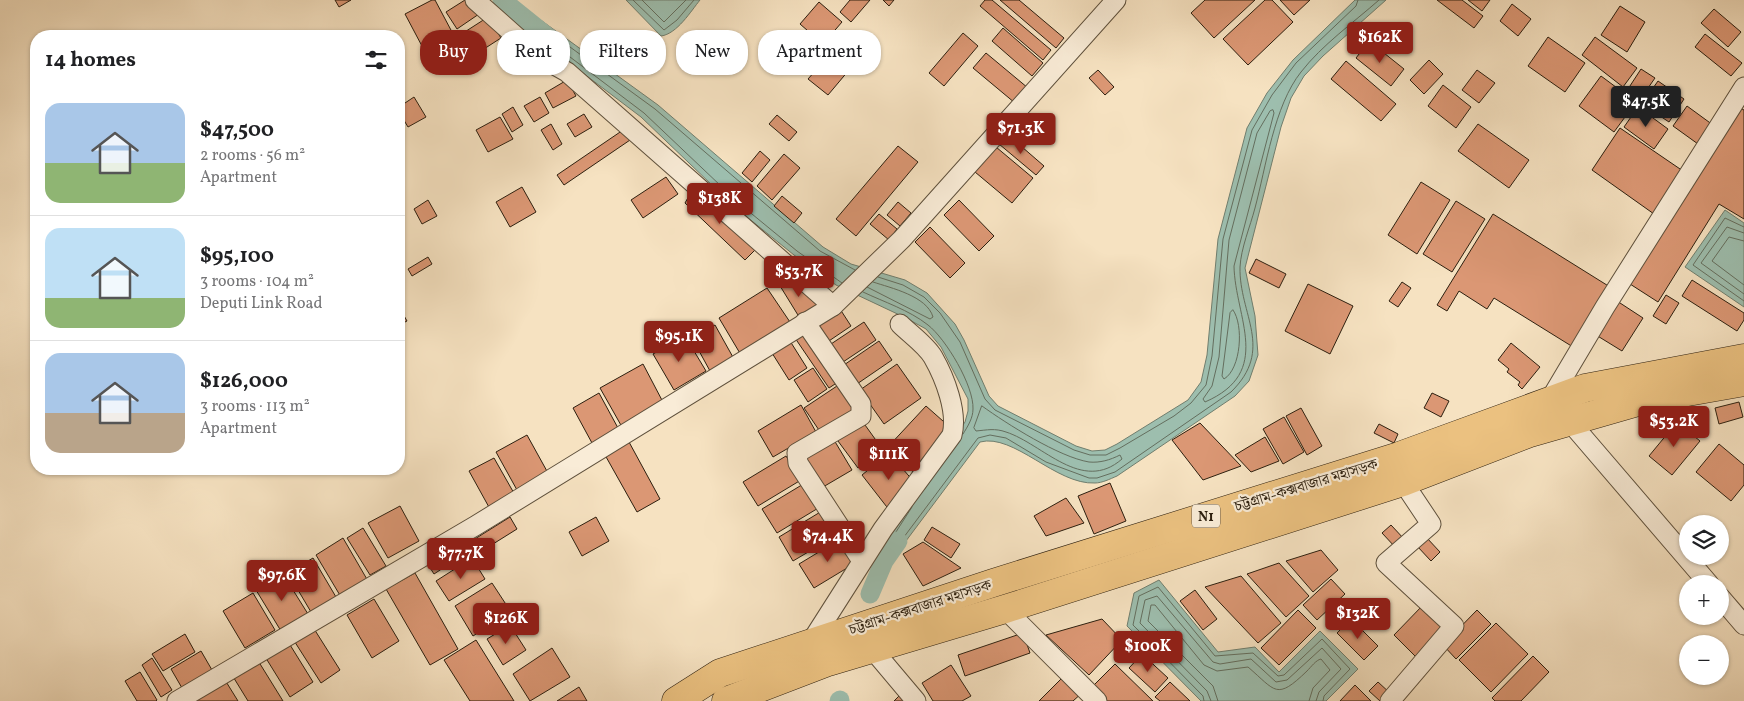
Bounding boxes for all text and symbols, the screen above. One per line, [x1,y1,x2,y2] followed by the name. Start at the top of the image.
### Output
[1345,22,1415,64] pin: $162K
[1358,27,1402,49] text: $162K
[420,30,487,75] chip: Buy
[497,30,570,75] chip: Rent
[580,30,666,75] chip: Filters
[676,30,748,75] chip: New
[758,30,881,75] chip: Apartment
[45,46,136,75] text: 14 homes
[362,46,390,74] icon: filters
[1605,86,1687,128] pin: $47.5K
[1622,91,1670,113] text: $47.5K
[980,112,1062,155] pin: $71.3K
[200,116,274,145] text: $47,500
[998,118,1045,140] text: $71.3K
[85,123,145,183] icon: home
[200,145,305,167] text: 2 rooms · 56 m²
[200,167,277,189] text: Apartment
[685,182,755,225] pin: $138K
[698,188,742,210] text: $138K
[200,242,274,271] text: $95,100
[85,248,145,308] icon: home
[758,256,840,298] pin: $53.7K
[775,261,823,283] text: $53.7K
[200,271,314,293] text: 3 rooms · 104 m²
[200,293,322,315] text: Deputi Link Road
[638,320,720,363] pin: $95.1K
[655,326,703,348] text: $95.1K
[200,367,288,396] text: $126,000
[85,373,145,433] icon: home
[200,396,310,418] text: 3 rooms · 113 m²
[1633,406,1715,448] pin: $53.2K
[1649,411,1699,433] text: $53.2K
[200,418,277,440] text: Apartment
[854,438,924,481] pin: $111K
[869,444,909,466] text: $111K
[1231,455,1381,519] street label: চট্টগ্রাম-কক্সবাজার মহাসড়ক
[1192,504,1220,528] road number: N1
[1679,515,1729,685] map controls
[1679,515,1729,565] button: layers
[787,520,869,563] pin: $74.4K
[803,526,853,548] text: $74.4K
[420,538,502,580] pin: $77.7K
[438,543,484,565] text: $77.7K
[241,560,323,602] pin: $97.6K
[258,565,306,587] text: $97.6K
[846,575,995,642] street label: চট্টগ্রাম-কক্সবাজার মহাসড়ক
[1679,575,1729,625] button: +
[1323,598,1393,640] pin: $132K
[471,602,541,645] pin: $126K
[1336,603,1380,625] text: $132K
[484,608,528,630] text: $126K
[1113,630,1183,673] pin: $100K
[1679,635,1729,685] button: −
[1125,636,1171,658] text: $100K

